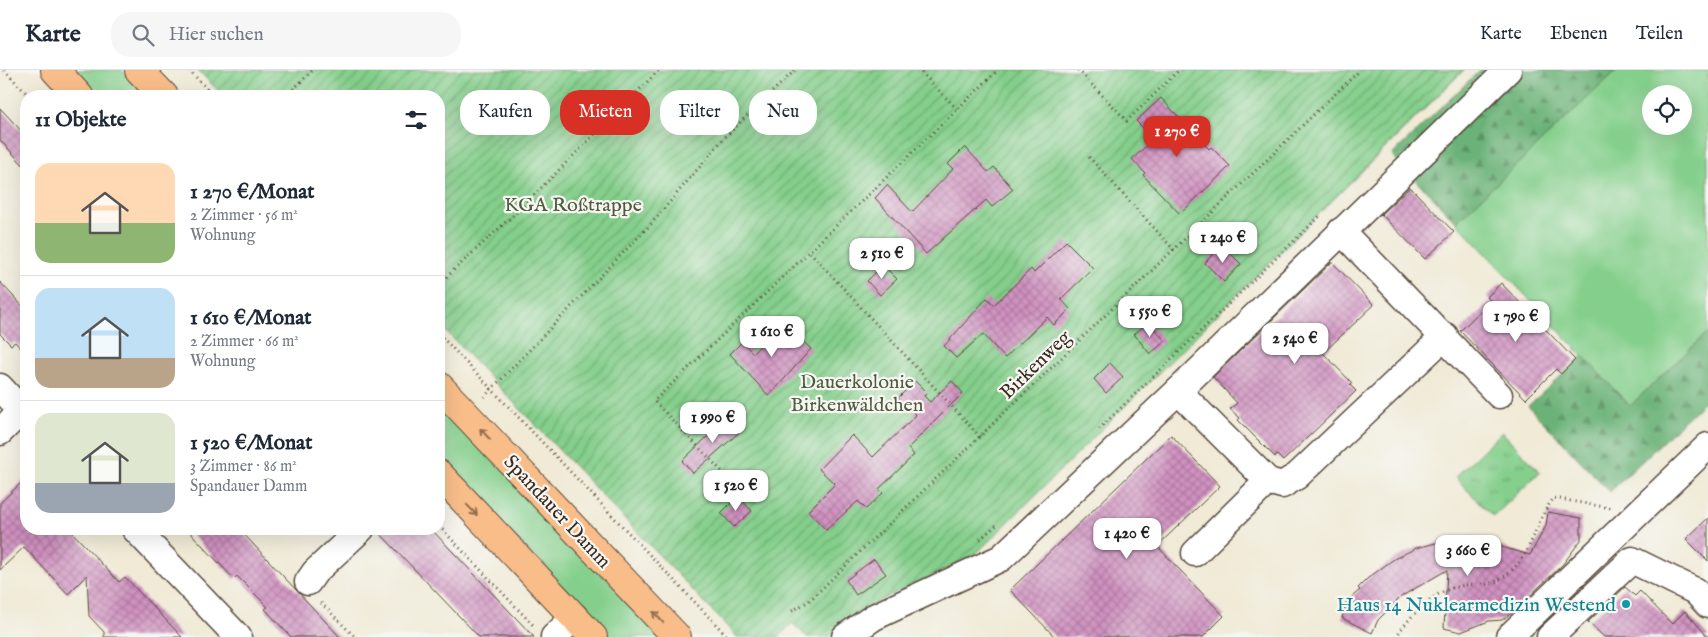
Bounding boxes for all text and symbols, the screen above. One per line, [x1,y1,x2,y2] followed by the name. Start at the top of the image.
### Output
[111,12,461,57] search box
[25,19,81,50] text: Karte
[129,21,157,49] icon: search
[169,23,264,47] text: Hier suchen
[1480,23,1522,46] text: Karte
[1550,23,1608,46] text: Ebenen
[1636,23,1683,46] text: Teilen
[1642,85,1692,135] map controls
[1642,85,1692,135] button: locate
[460,90,550,135] chip: Kaufen
[560,90,650,135] chip: Mieten
[660,90,739,135] chip: Filter
[749,90,817,135] chip: Neu
[402,106,430,134] icon: filters
[35,107,126,134] text: 11 Objekte
[1131,116,1223,158] pin: 1 270 €
[1155,122,1200,142] text: 1 270 €
[190,179,314,206] text: 1 270 €/Monat
[75,183,135,243] icon: home
[504,193,642,218] park label: KGA Roßtrappe
[190,206,298,226] text: 2 Zimmer · 56 m²
[1177,222,1269,264] pin: 1 240 €
[190,226,255,246] text: Wohnung
[1200,228,1246,248] text: 1 240 €
[836,238,928,280] pin: 2 510 €
[860,244,904,264] text: 2 510 €
[1104,296,1196,338] pin: 1 550 €
[1470,300,1562,343] pin: 1 790 €
[1129,302,1171,322] text: 1 550 €
[190,305,311,332] text: 1 610 €/Monat
[1494,307,1538,327] text: 1 790 €
[75,308,135,368] icon: home
[726,316,818,358] pin: 1 610 €
[751,322,793,342] text: 1 610 €
[1249,322,1341,365] pin: 2 540 €
[995,324,1078,405] street label: Birkenweg
[1272,329,1318,349] text: 2 540 €
[190,332,299,352] text: 2 Zimmer · 66 m²
[190,352,255,372] text: Wohnung
[791,370,924,418] park label: Dauerkolonie Birkenwäldchen
[667,402,759,444] pin: 1 990 €
[691,408,735,428] text: 1 990 €
[479,428,491,440] one-way arrow
[190,430,312,457] text: 1 520 €/Monat
[75,433,135,493] icon: home
[498,450,616,574] street label: Spandauer Damm
[190,457,297,477] text: 3 Zimmer · 86 m²
[690,470,782,512] pin: 1 520 €
[714,476,758,496] text: 1 520 €
[190,477,307,497] text: Spandauer Damm
[466,503,478,516] one-way arrow
[1081,518,1173,560] pin: 1 420 €
[1104,524,1150,544] text: 1 420 €
[1422,534,1514,577] pin: 3 660 €
[1446,541,1490,561] text: 3 660 €
[1337,593,1616,618] place label: Haus 14 Nuklearmedizin Westend
[1620,598,1632,610] marker: Haus 14 Nuklearmedizin Westend
[652,610,664,623] one-way arrow

